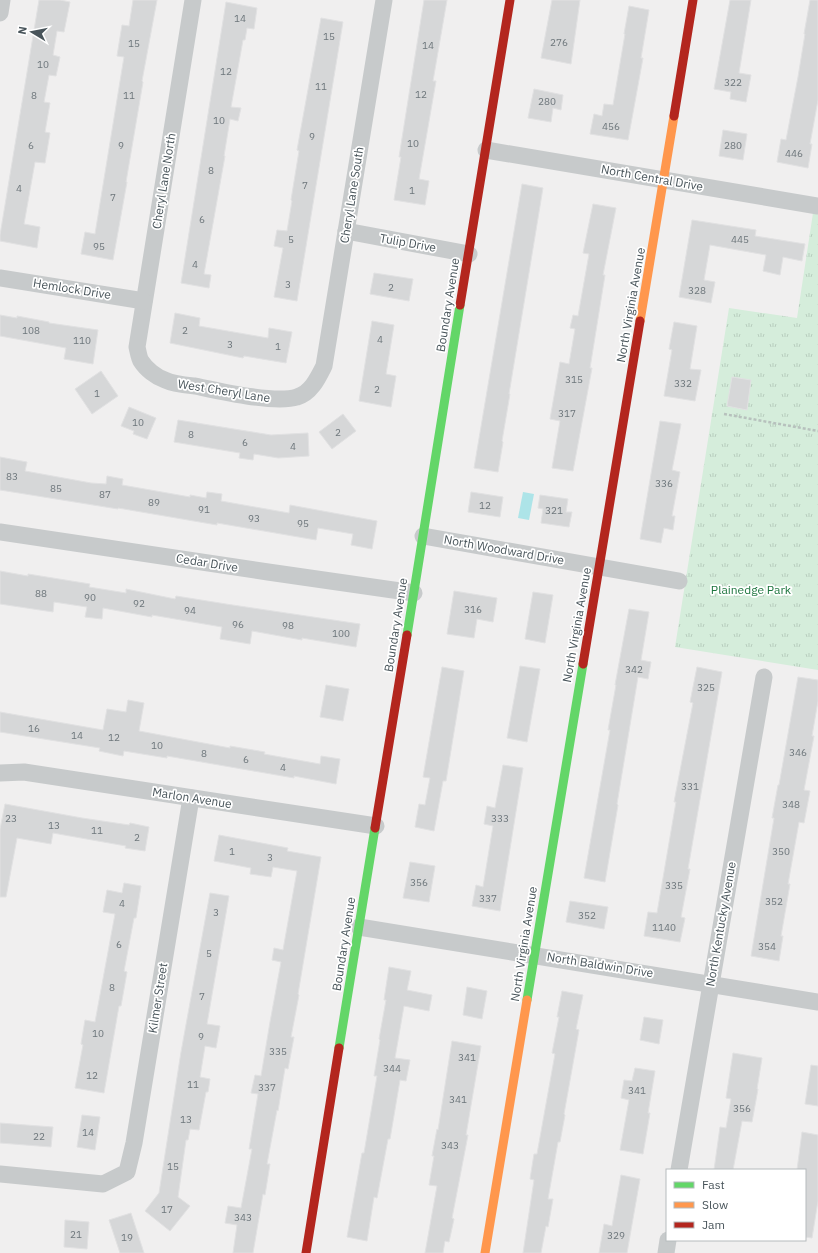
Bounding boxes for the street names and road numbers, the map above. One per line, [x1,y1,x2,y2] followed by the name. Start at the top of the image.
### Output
[149,132,178,230] street label: Cheryl Lane North
[336,146,367,244] street label: Cheryl Lane South
[600,161,705,194] street label: North Central Drive
[379,230,438,255] street label: Tulip Drive
[613,246,648,364] street label: North Virginia Avenue
[433,256,462,353] street label: Boundary Avenue
[32,275,112,302] street label: Hemlock Drive
[177,376,272,405] street label: West Cheryl Lane
[443,532,566,568] street label: North Woodward Drive
[175,550,240,575] street label: Cedar Drive
[559,566,594,684] street label: North Virginia Avenue
[381,576,410,673] street label: Boundary Avenue
[151,784,233,811] street label: Marlon Avenue
[702,860,739,988] street label: North Kentucky Avenue
[507,885,540,1003] street label: North Virginia Avenue
[329,895,358,992] street label: Boundary Avenue
[546,949,655,980] street label: North Baldwin Drive
[145,962,170,1034] street label: Kilmer Street

